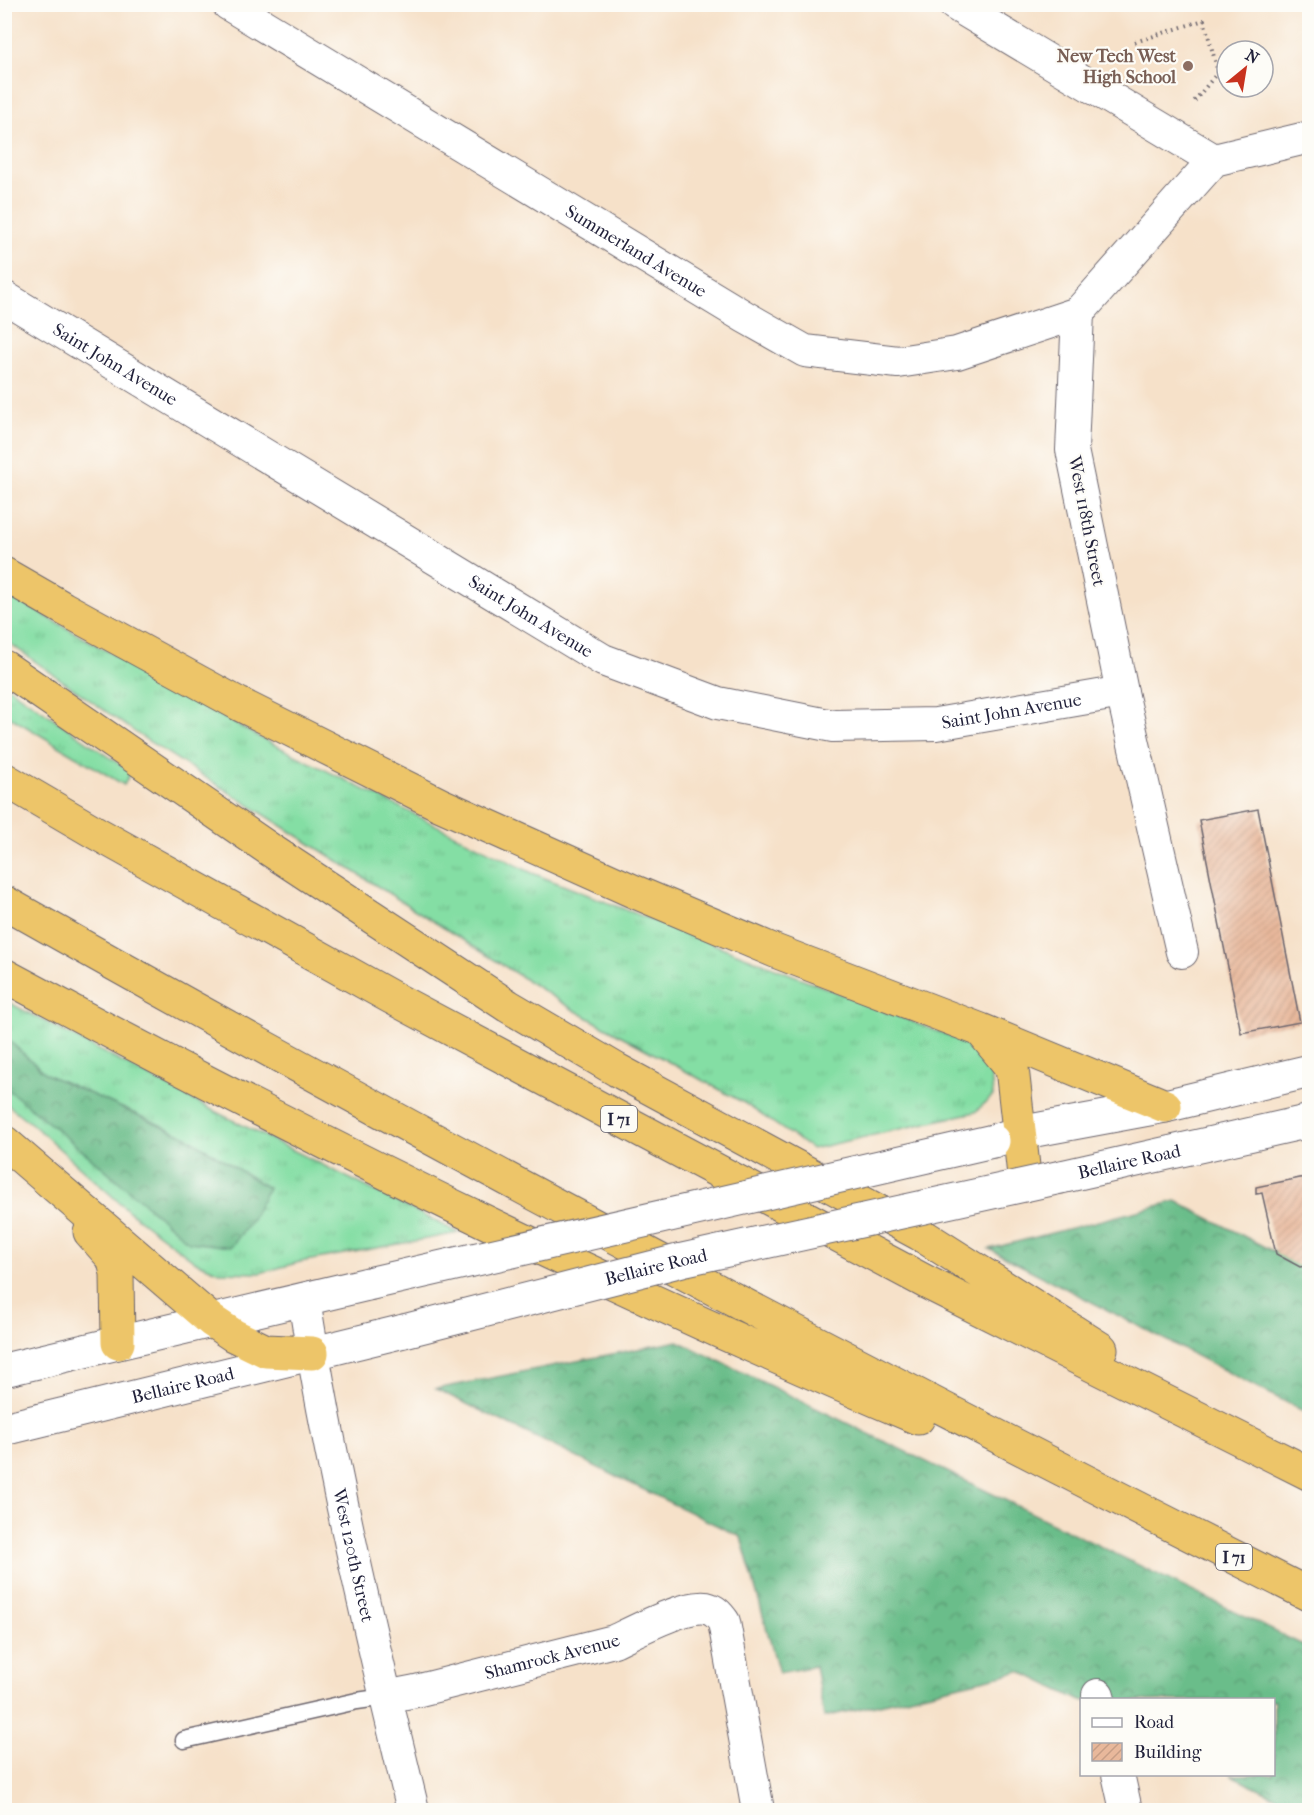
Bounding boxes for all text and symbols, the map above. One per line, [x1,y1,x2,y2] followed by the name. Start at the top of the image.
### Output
[1215,39,1275,99] north arrow
[1242,45,1263,68] text: N
[1057,46,1177,88] place label: New Tech West High School
[1181,59,1195,73] marker: New Tech West High School
[561,201,710,302] street label: Summerland Avenue
[49,319,181,411] street label: Saint John Avenue
[1063,453,1110,588] street label: West 118th Street
[465,571,597,662] street label: Saint John Avenue
[940,689,1083,734] street label: Saint John Avenue
[601,1106,637,1132] road number: I 71
[1076,1140,1183,1184] street label: Bellaire Road
[603,1245,709,1290] street label: Bellaire Road
[130,1363,236,1408] street label: Bellaire Road
[328,1486,378,1625] street label: West 120th Street
[1216,1544,1252,1570] road number: I 71
[483,1630,624,1684] street label: Shamrock Avenue
[1080,1698,1275,1776] legend
[1134,1712,1174,1733] text: Road
[1134,1742,1202,1763] text: Building

